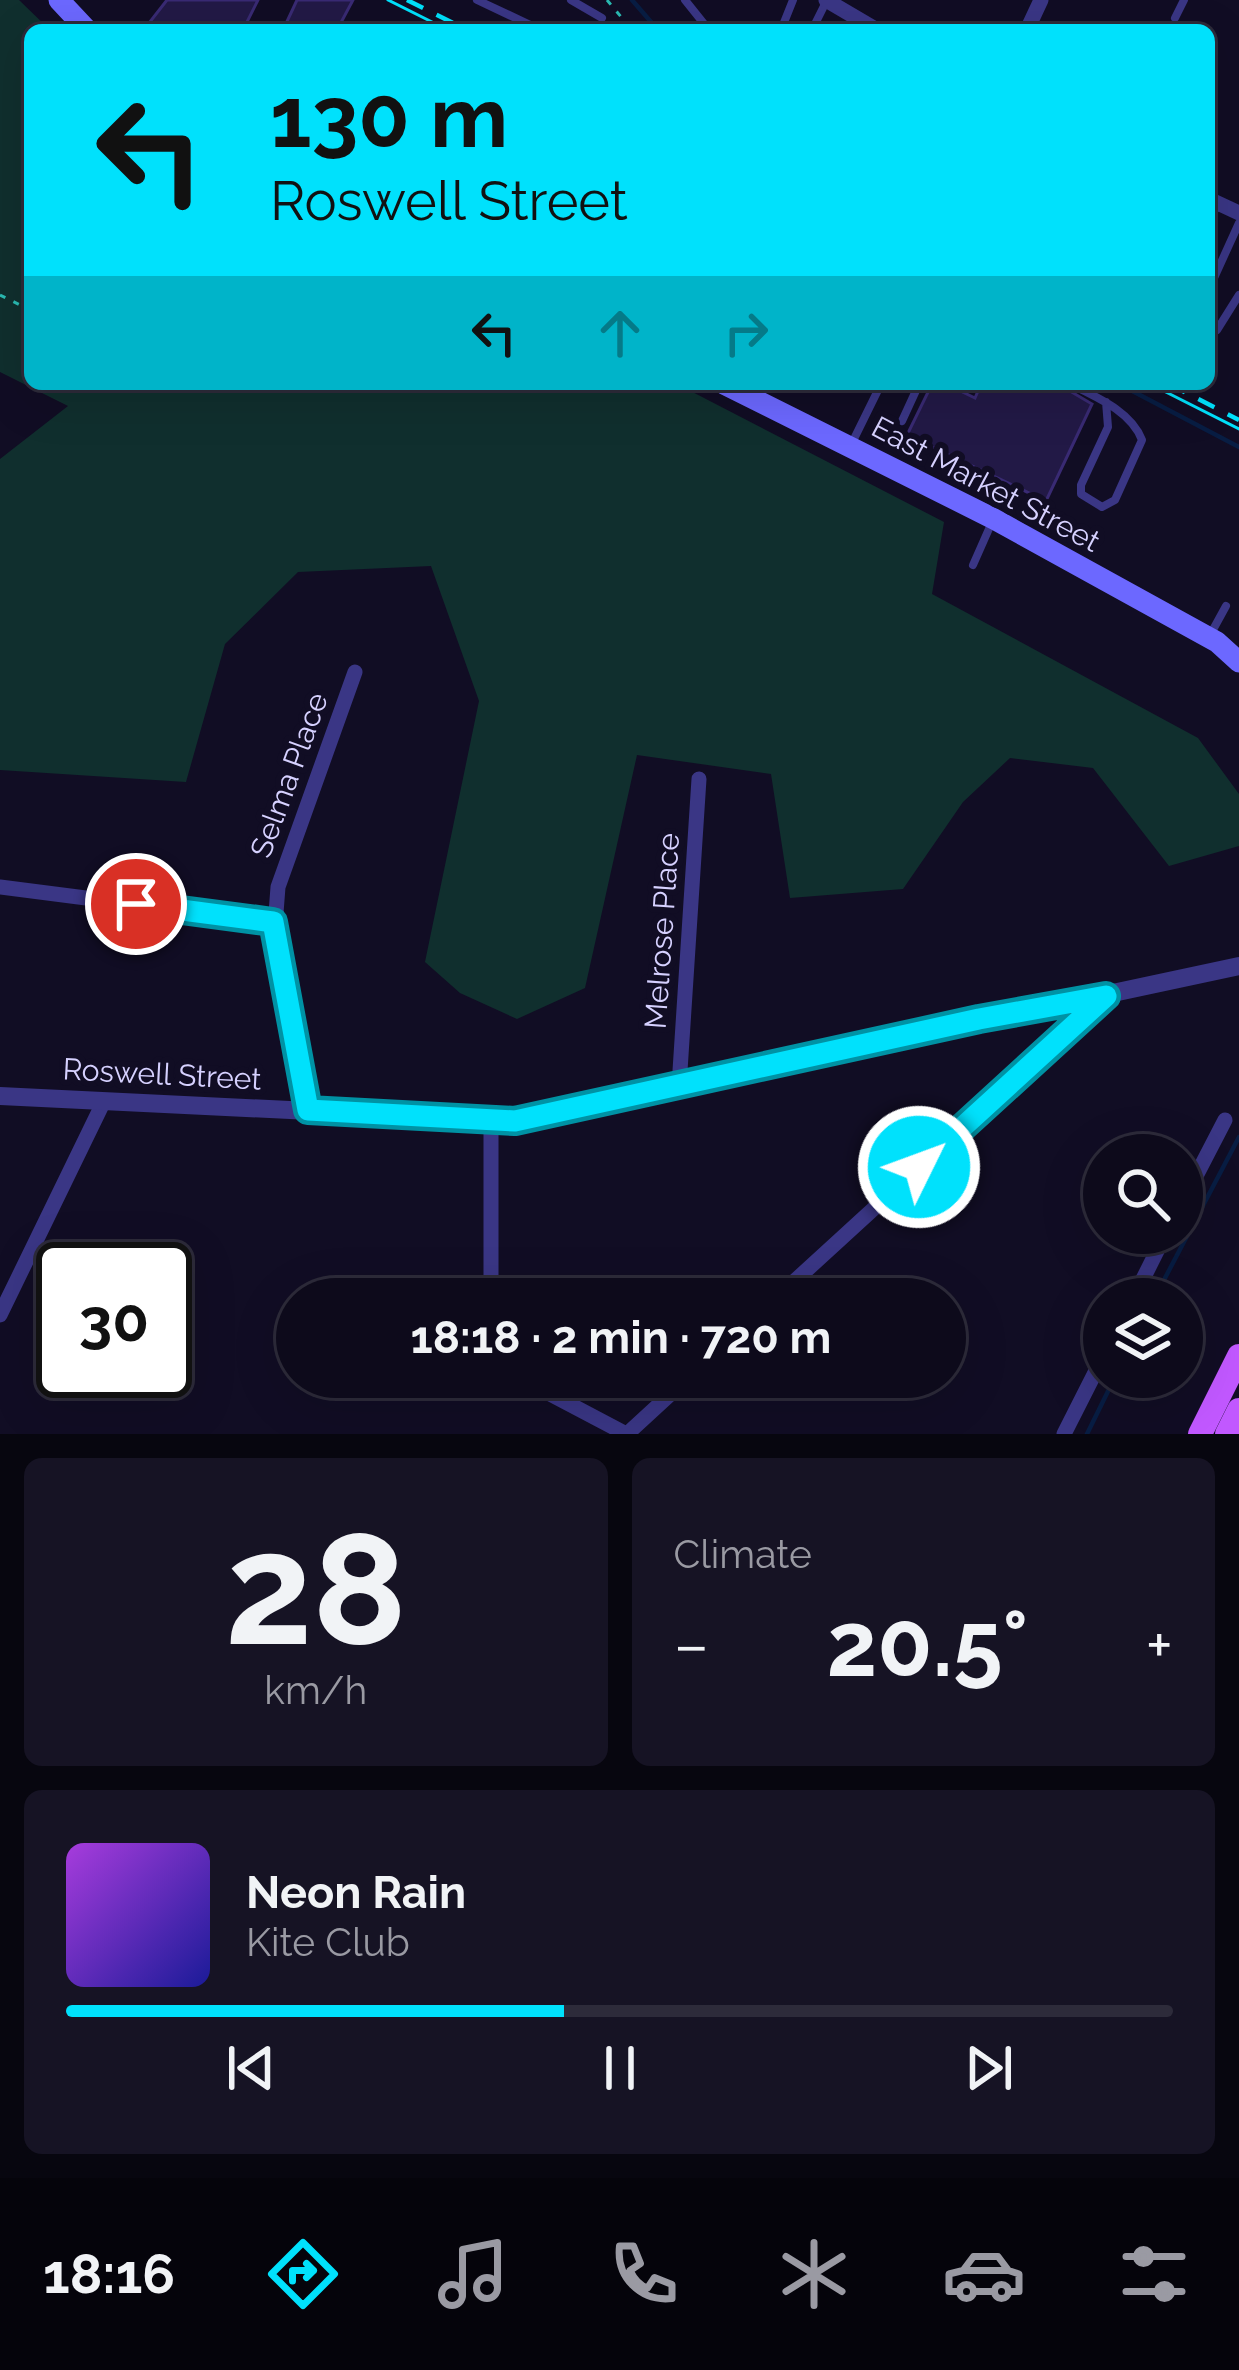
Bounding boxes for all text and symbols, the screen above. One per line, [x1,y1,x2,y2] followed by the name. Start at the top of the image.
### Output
[270,68,508,167] text: 130 m
[72,72,228,228] icon: left
[270,169,628,233] text: Roswell Street
[461,300,527,366] icon: left
[587,300,653,366] icon: ahead
[713,300,779,366] icon: right
[866,409,1106,559] street label: East Market Street
[243,688,335,862] street label: Selma Place
[638,832,686,1030] street label: Melrose Place
[85,853,187,955] pin
[103,871,169,937] icon: arrive
[62,1051,262,1097] street label: Roswell Street
[856,1104,982,1230] position arrow
[1083,1134,1203,1398] map controls
[1083,1134,1203,1254] button: search
[36,1242,192,1398] speed limit sign: 30
[1083,1278,1203,1398] button: layers
[410,1311,832,1364] text: 18:18 · 2 min · 720 m
[225,1497,407,1681] text: 28
[674,1531,812,1577] text: Climate
[826,1591,1028,1697] text: 20.5°
[674,1606,709,1683] text: −
[1146,1606,1173,1683] text: +
[264,1667,367,1713] text: km/h
[246,1866,466,1919] text: Neon Rain
[246,1919,410,1965] text: Kite Club
[218,2035,284,2101] icon: previous
[587,2035,653,2101] icon: pause
[956,2035,1022,2101] icon: next
[261,2232,345,2316] icon: directions
[431,2232,515,2316] icon: music
[602,2232,686,2316] icon: phone
[772,2232,856,2316] icon: climate
[942,2232,1026,2316] icon: car
[1112,2232,1196,2316] icon: filters
[43,2242,175,2306] text: 18:16

